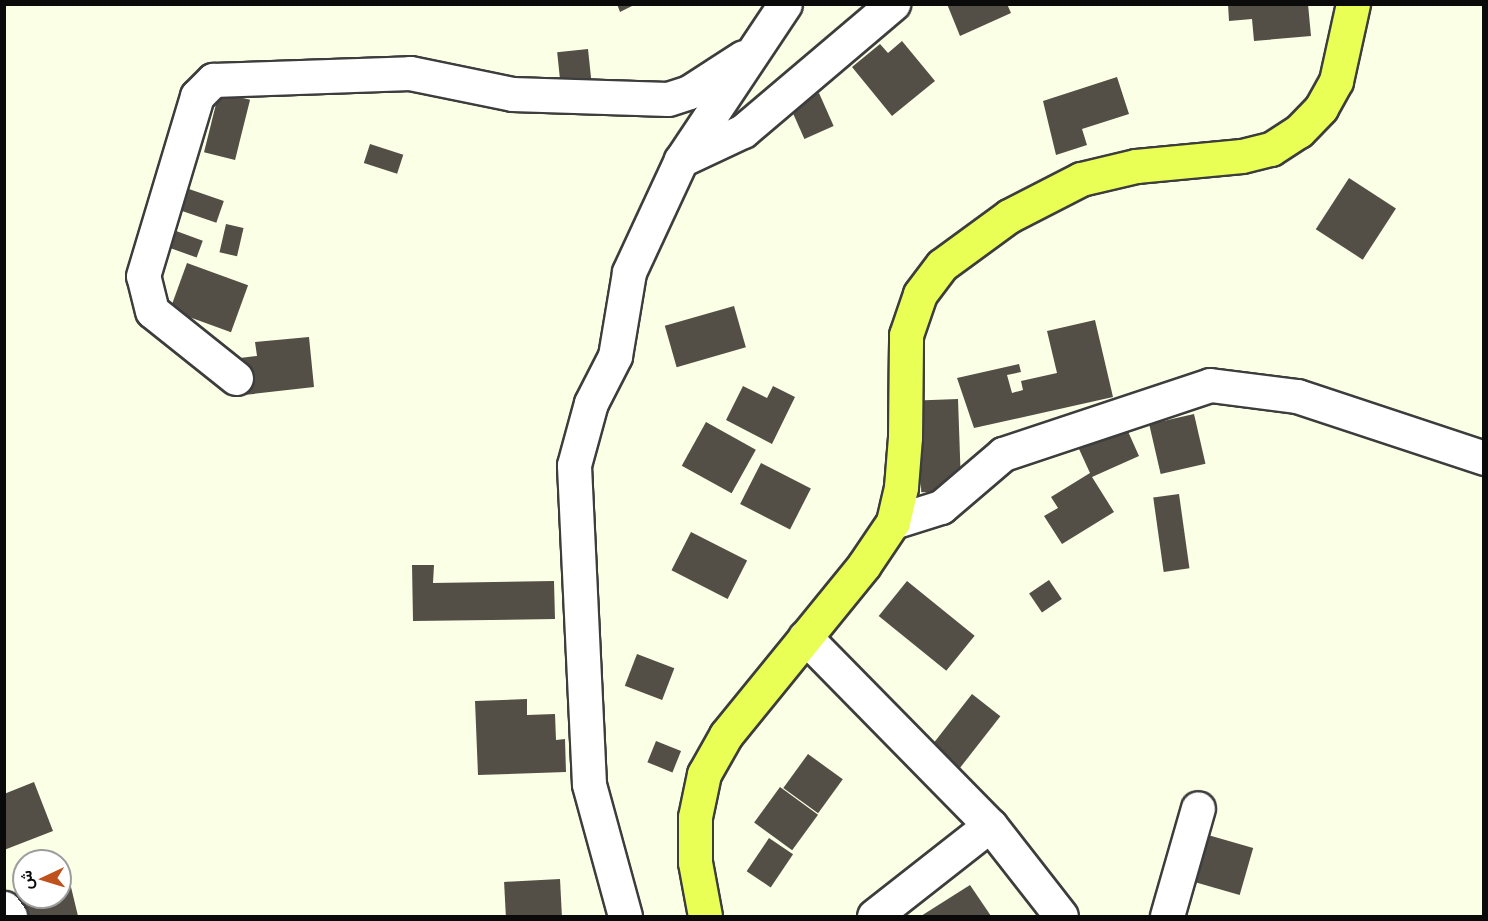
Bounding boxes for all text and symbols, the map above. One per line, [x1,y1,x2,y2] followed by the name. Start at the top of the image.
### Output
[12,849,72,909] north arrow
[14,870,37,890] text: ش

